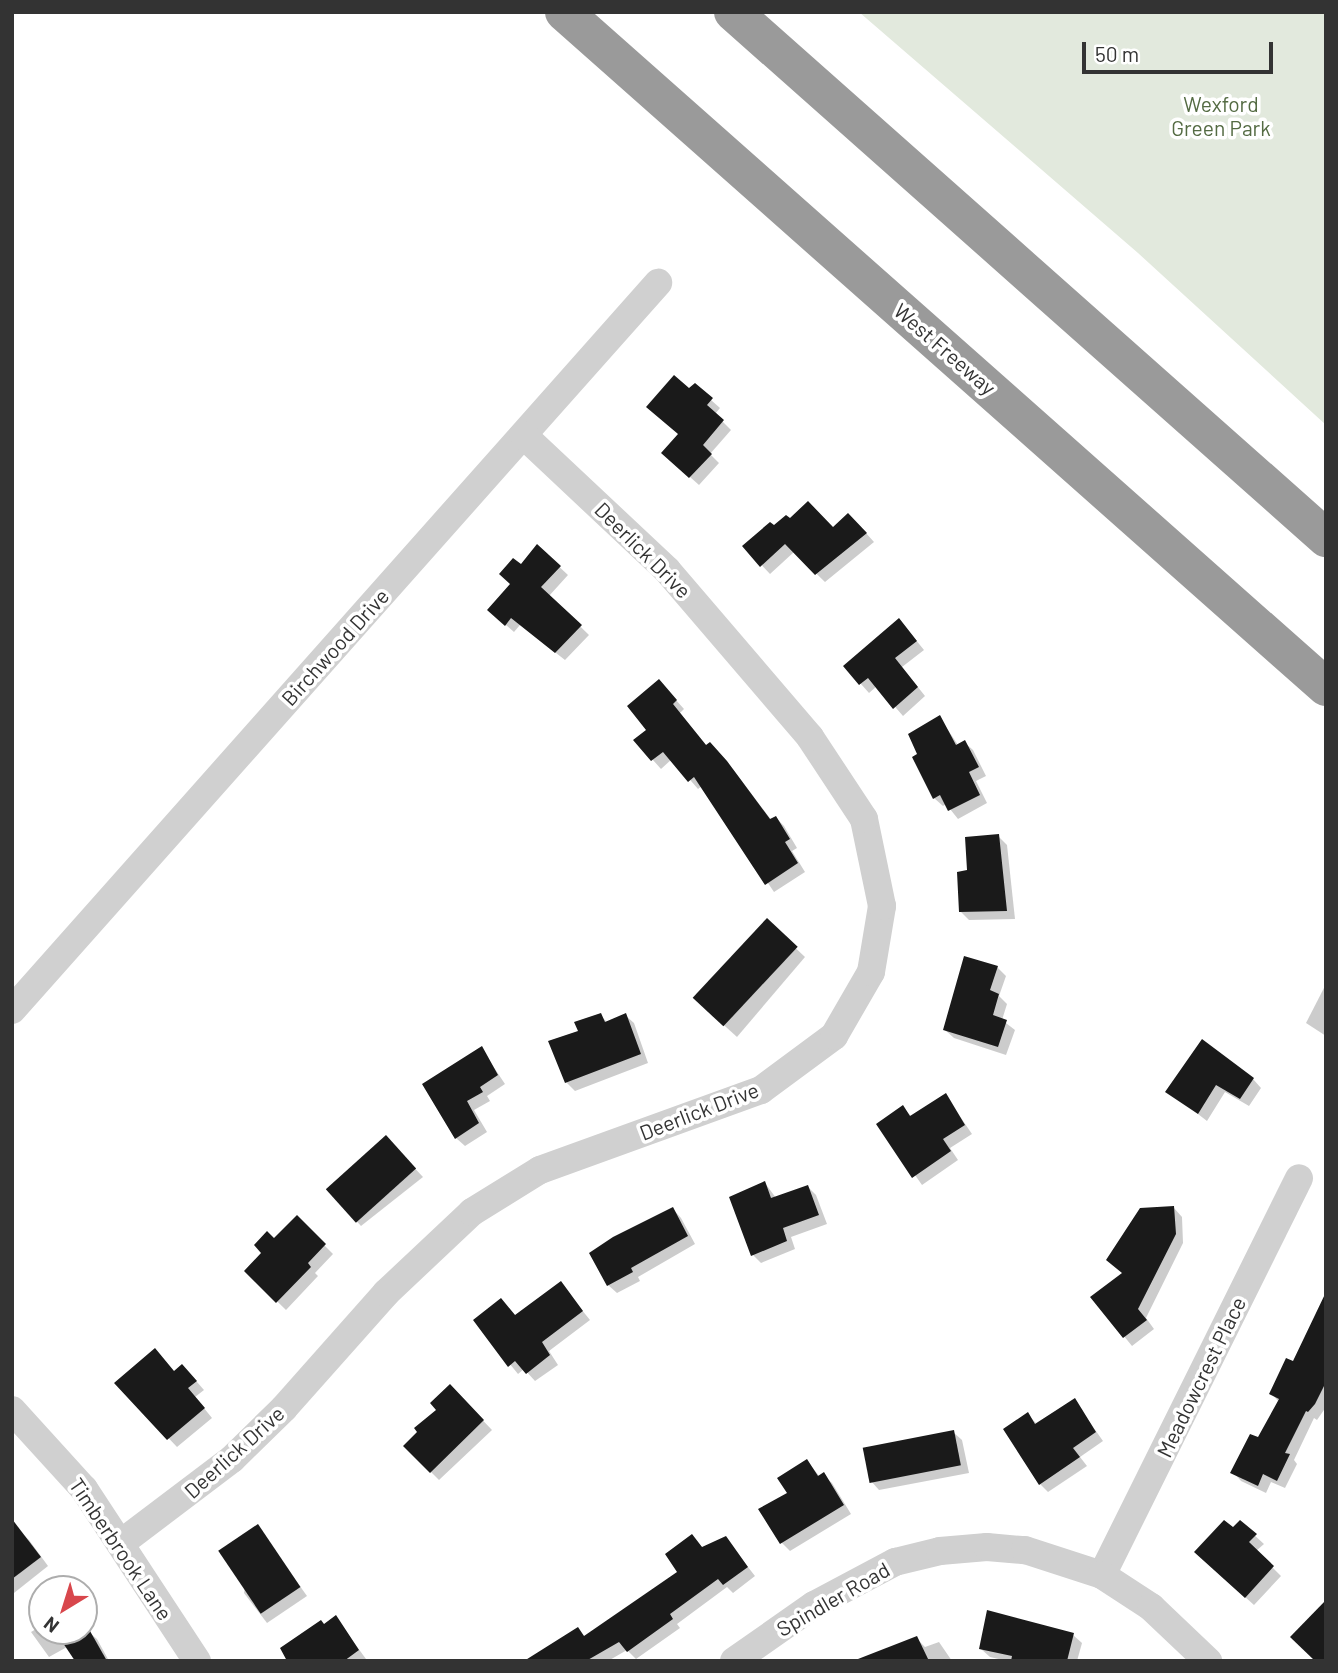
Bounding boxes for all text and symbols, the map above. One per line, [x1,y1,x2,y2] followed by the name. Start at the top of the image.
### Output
[1086,28,1277,72] scale bar
[1095,41,1139,66] text: 50 m
[1171,91,1271,141] park label: Wexford Green Park
[889,298,1001,400] street label: West Freeway
[590,497,696,603] street label: Deerlick Drive
[276,583,394,711] street label: Birchwood Drive
[636,1077,762,1145] street label: Deerlick Drive
[1151,1293,1251,1461] street label: Meadowcrest Place
[179,1401,289,1503] street label: Deerlick Drive
[64,1473,178,1625] street label: Timberbrook Lane
[772,1557,894,1641] street label: Spindler Road
[28,1575,98,1645] north arrow
[39,1612,63,1638] text: N

